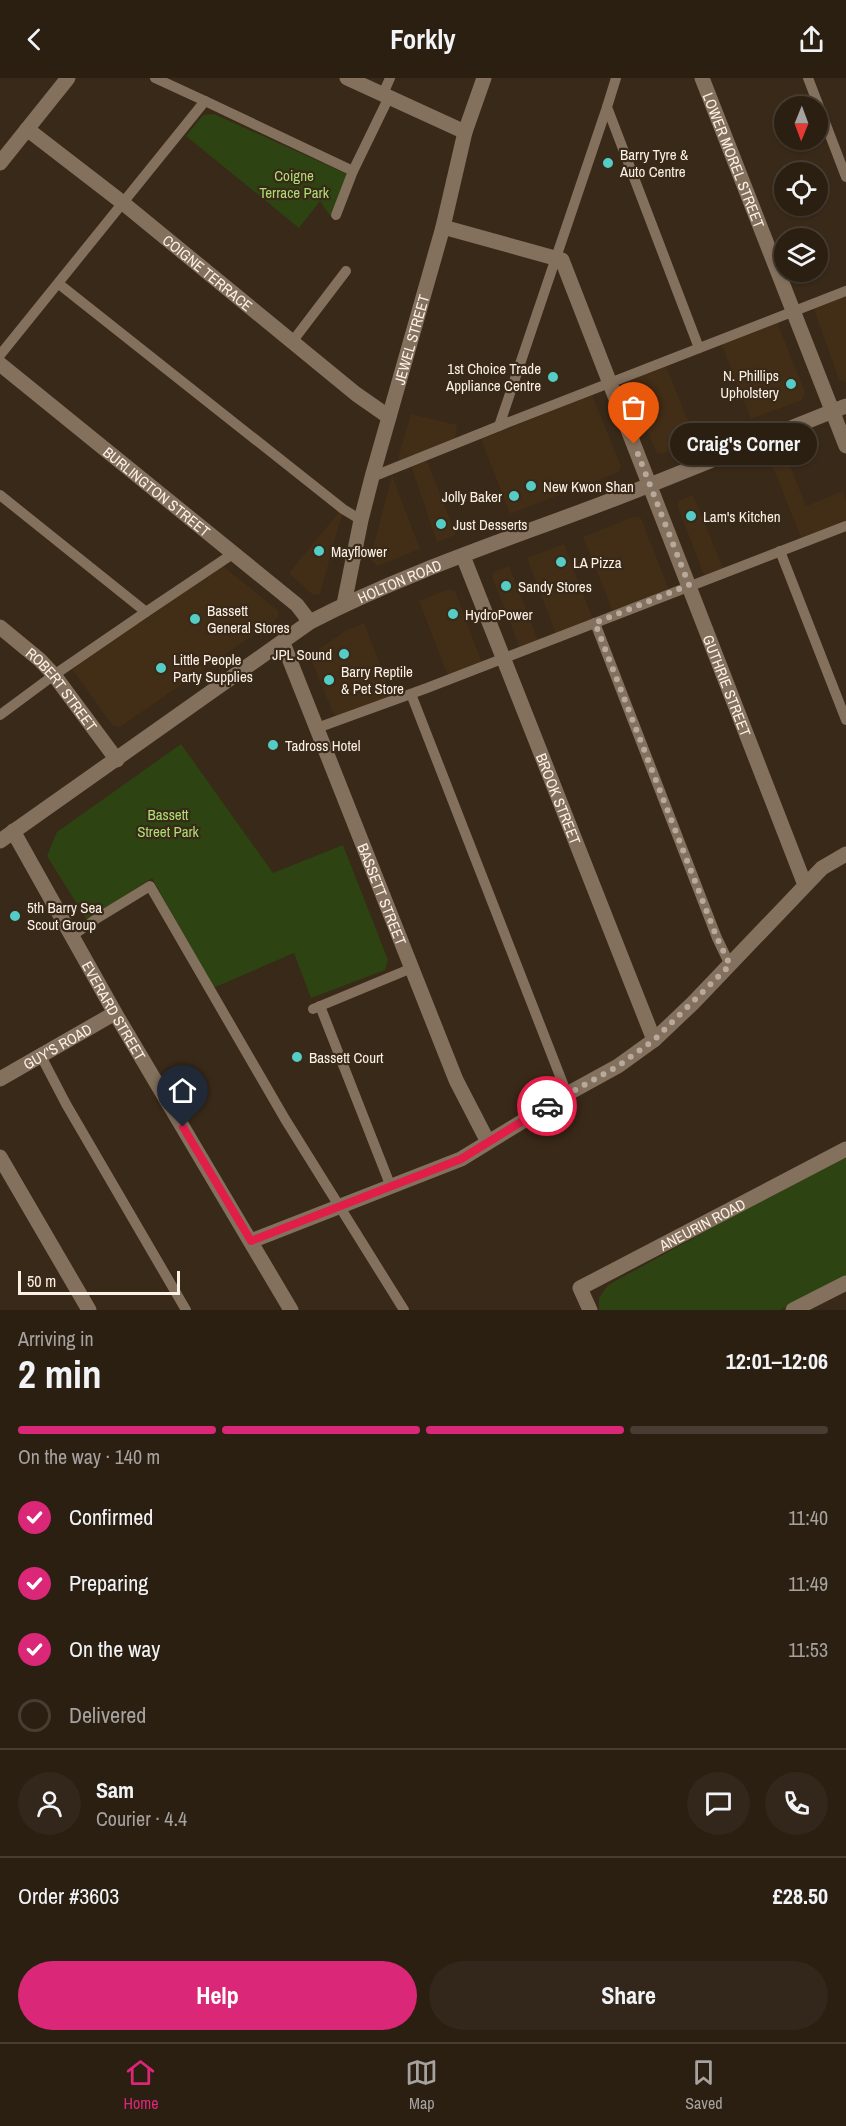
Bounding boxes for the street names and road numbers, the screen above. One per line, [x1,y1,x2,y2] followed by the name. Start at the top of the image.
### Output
[698,89,770,231] street label: LOWER MOREL STREET
[158,229,257,316] street label: COIGNE TERRACE
[388,292,434,387] street label: JEWEL STREET
[99,441,215,541] street label: BURLINGTON STREET
[354,554,445,608] street label: HOLTON ROAD
[698,632,757,740] street label: GUTHRIE STREET
[22,642,103,736] street label: ROBERT STREET
[531,750,586,848] street label: BROOK STREET
[353,840,412,949] street label: BASSETT STREET
[77,957,151,1064] street label: EVERARD STREET
[19,1018,96,1074] street label: GUY'S ROAD
[655,1193,749,1256] street label: ANEURIN ROAD

